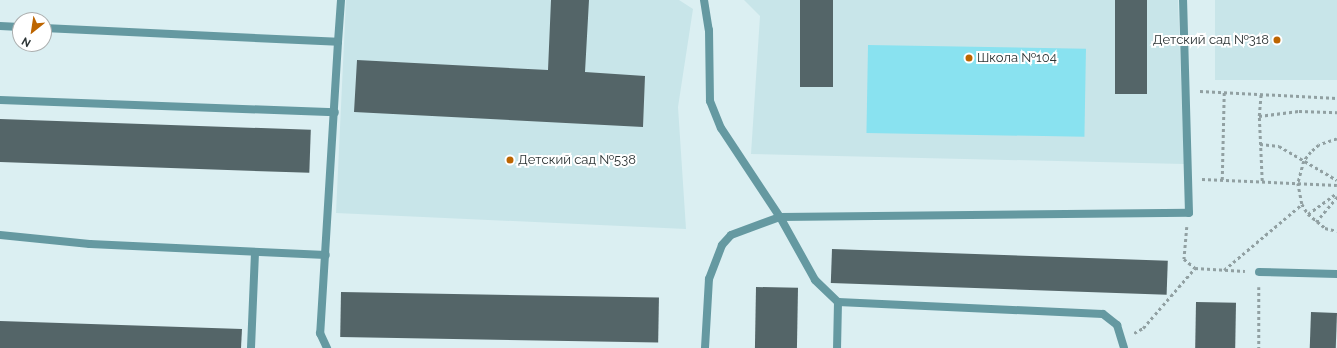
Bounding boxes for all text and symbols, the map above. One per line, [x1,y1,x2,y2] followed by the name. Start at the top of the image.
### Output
[12,12,52,52] north arrow
[1153,32,1269,48] place label: Детский сад №318
[19,34,33,50] text: N
[1272,35,1282,45] marker: Детский сад №318
[977,50,1057,66] place label: Школа №104
[964,53,974,63] marker: Школа №104
[518,152,636,168] place label: Детский сад №538
[505,155,515,165] marker: Детский сад №538

